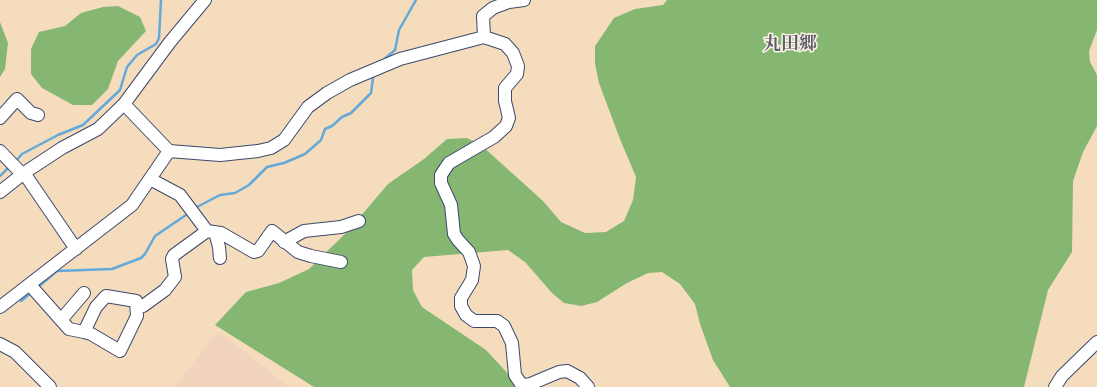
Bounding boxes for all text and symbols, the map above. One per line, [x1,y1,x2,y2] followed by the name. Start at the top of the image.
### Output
[763,34,817,56] district label: 丸田郷

